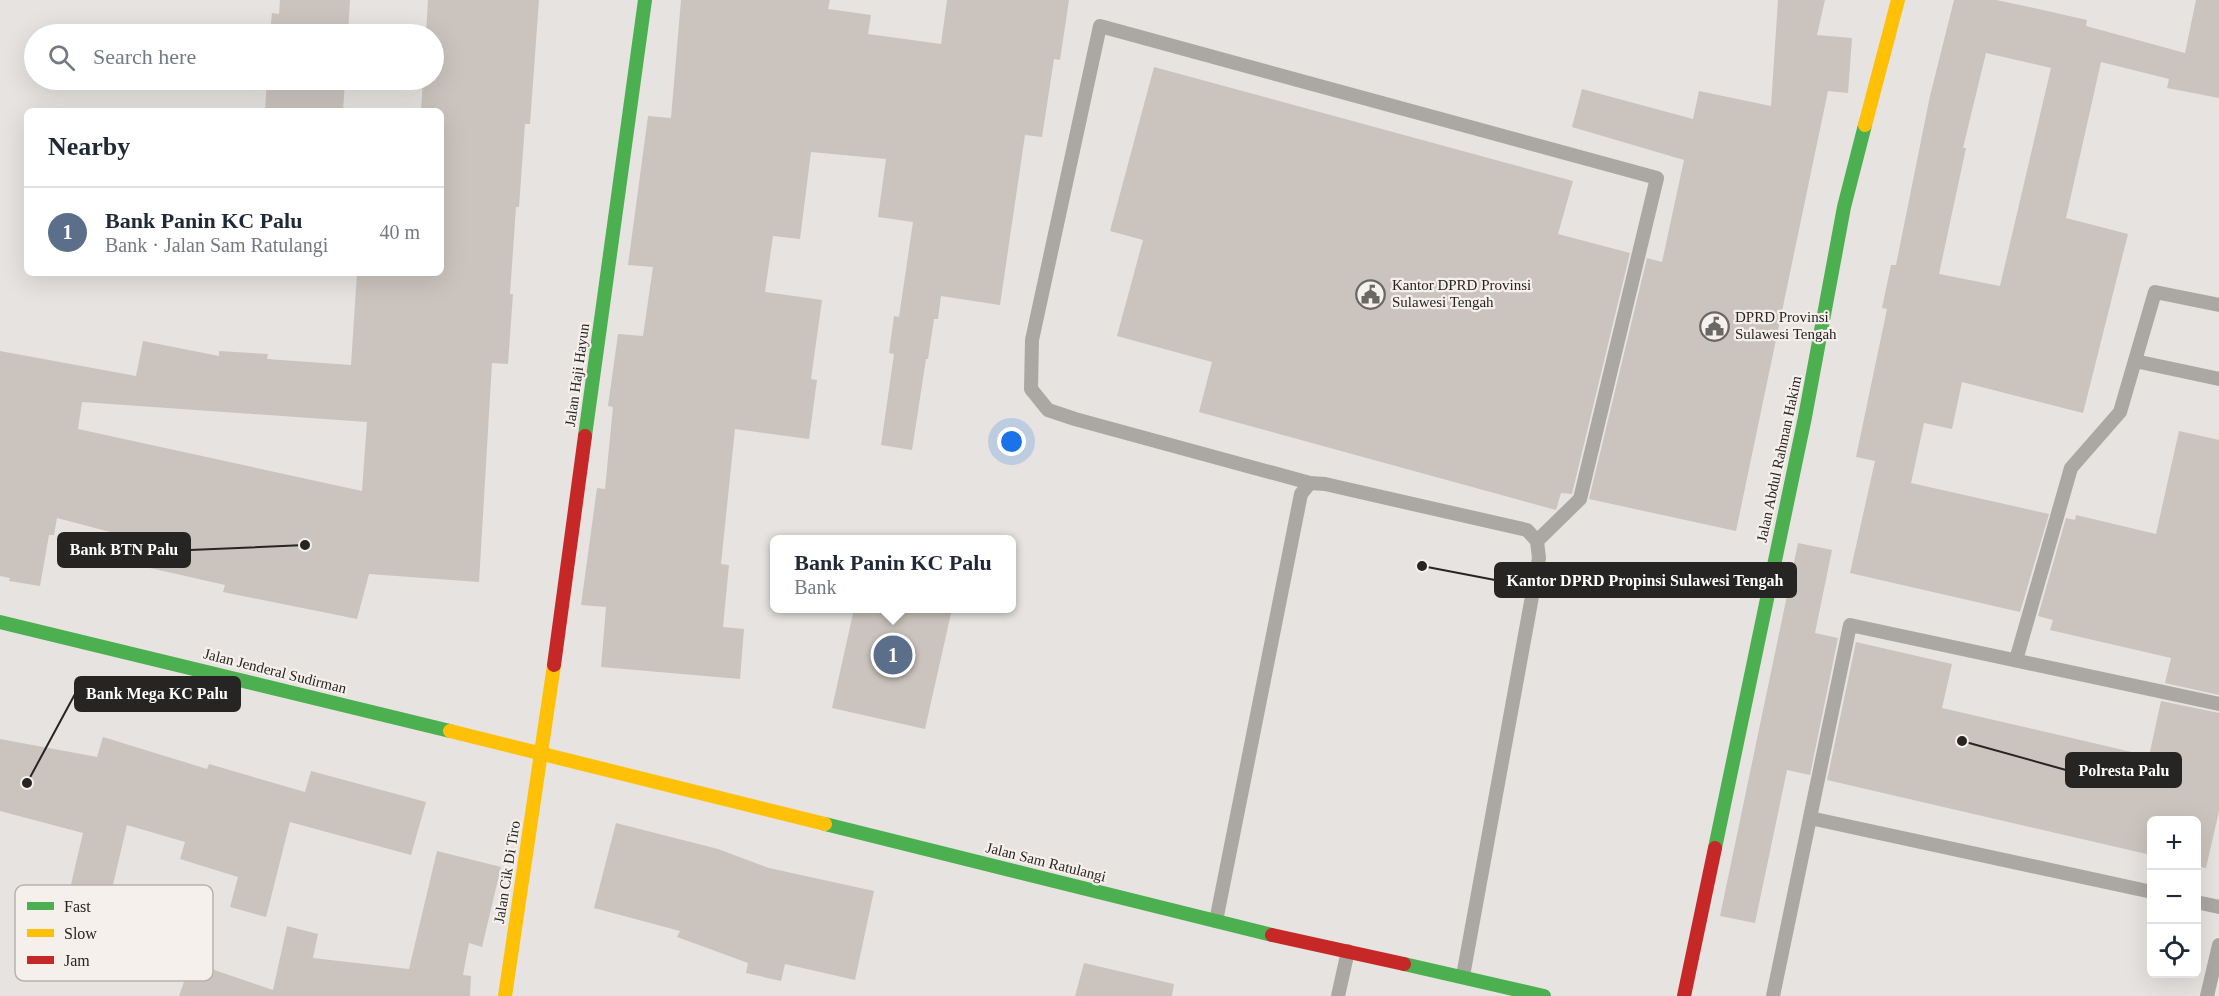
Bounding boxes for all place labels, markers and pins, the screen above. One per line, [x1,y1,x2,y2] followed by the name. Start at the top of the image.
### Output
[1392,277,1531,310] place label: Kantor DPRD Provinsi Sulawesi Tengah
[1355,278,1387,310] public building icon: Kantor DPRD Provinsi Sulawesi Tengah
[1735,309,1837,342] place label: DPRD Provinsi Sulawesi Tengah
[1698,310,1730,342] public building icon: DPRD Provinsi Sulawesi Tengah
[58,533,190,567] callout: Bank BTN Palu
[1495,563,1796,597] callout: Kantor DPRD Propinsi Sulawesi Tengah
[874,632,912,678] pin: 1
[75,677,240,711] callout: Bank Mega KC Palu
[2066,753,2181,787] callout: Polresta Palu

